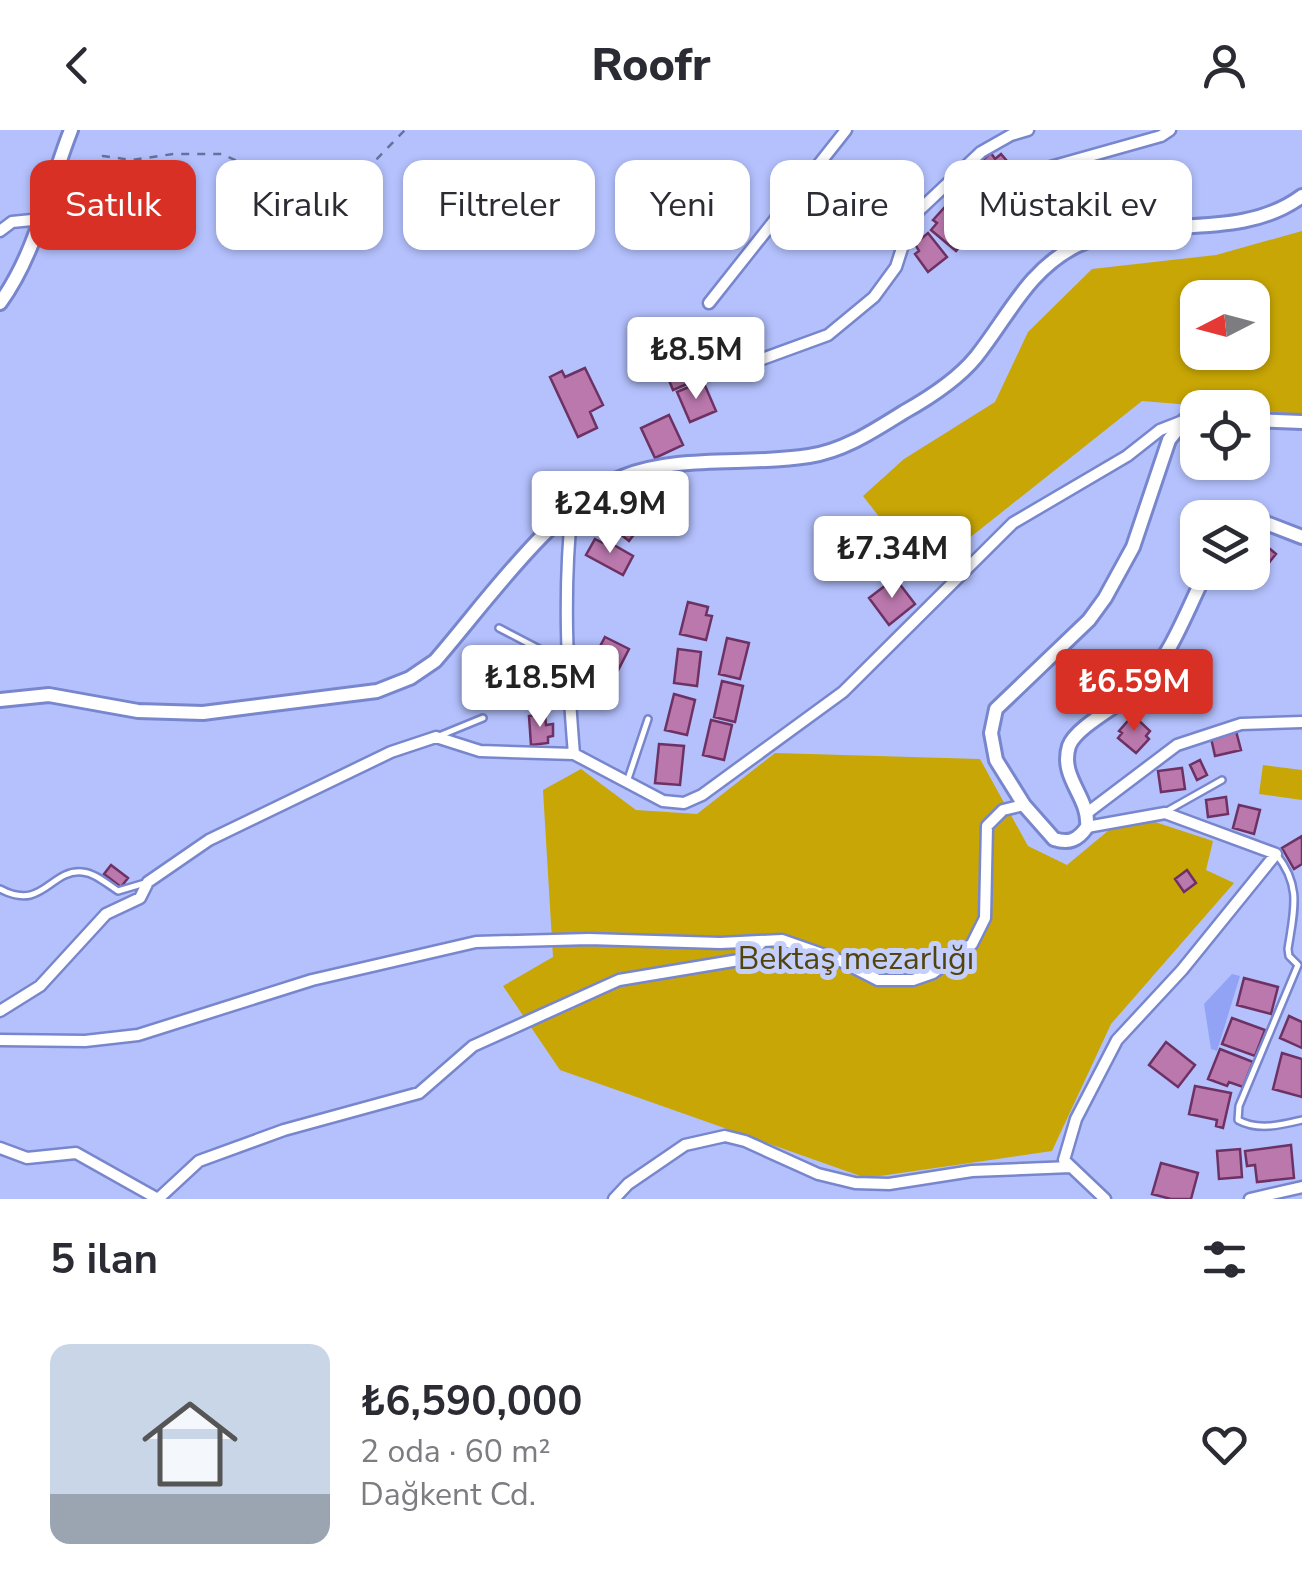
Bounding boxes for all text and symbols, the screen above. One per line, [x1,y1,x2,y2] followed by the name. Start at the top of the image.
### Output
[591,35,711,96] text: Roofr
[50,38,105,93] icon: back
[1197,38,1252,93] icon: person
[30,160,196,250] chip: Satılık
[216,160,383,250] chip: Kiralık
[403,160,595,250] chip: Filtreler
[615,160,750,250] chip: Yeni
[770,160,924,250] chip: Daire
[944,160,1192,250] chip: Müstakil ev
[1180,280,1270,370] north arrow
[1180,280,1270,590] map controls
[626,317,766,402] pin: ₺8.5M
[649,328,743,371] text: ₺8.5M
[1180,390,1270,480] button: locate
[529,471,691,556] pin: ₺24.9M
[554,482,666,525] text: ₺24.9M
[1180,500,1270,590] button: layers
[811,516,973,601] pin: ₺7.34M
[836,527,948,570] text: ₺7.34M
[459,645,621,730] pin: ₺18.5M
[1053,649,1215,734] pin: ₺6.59M
[484,656,596,699] text: ₺18.5M
[1078,660,1190,703] text: ₺6.59M
[738,937,974,980] park label: Bektaş mezarlığı
[50,1231,158,1288] text: 5 ilan
[1197,1232,1252,1287] icon: filters
[360,1373,582,1430] text: ₺6,590,000
[130,1384,250,1504] icon: home
[1197,1417,1252,1472] icon: heart
[360,1430,551,1473] text: 2 oda · 60 m²
[360,1473,536,1516] text: Dağkent Cd.

